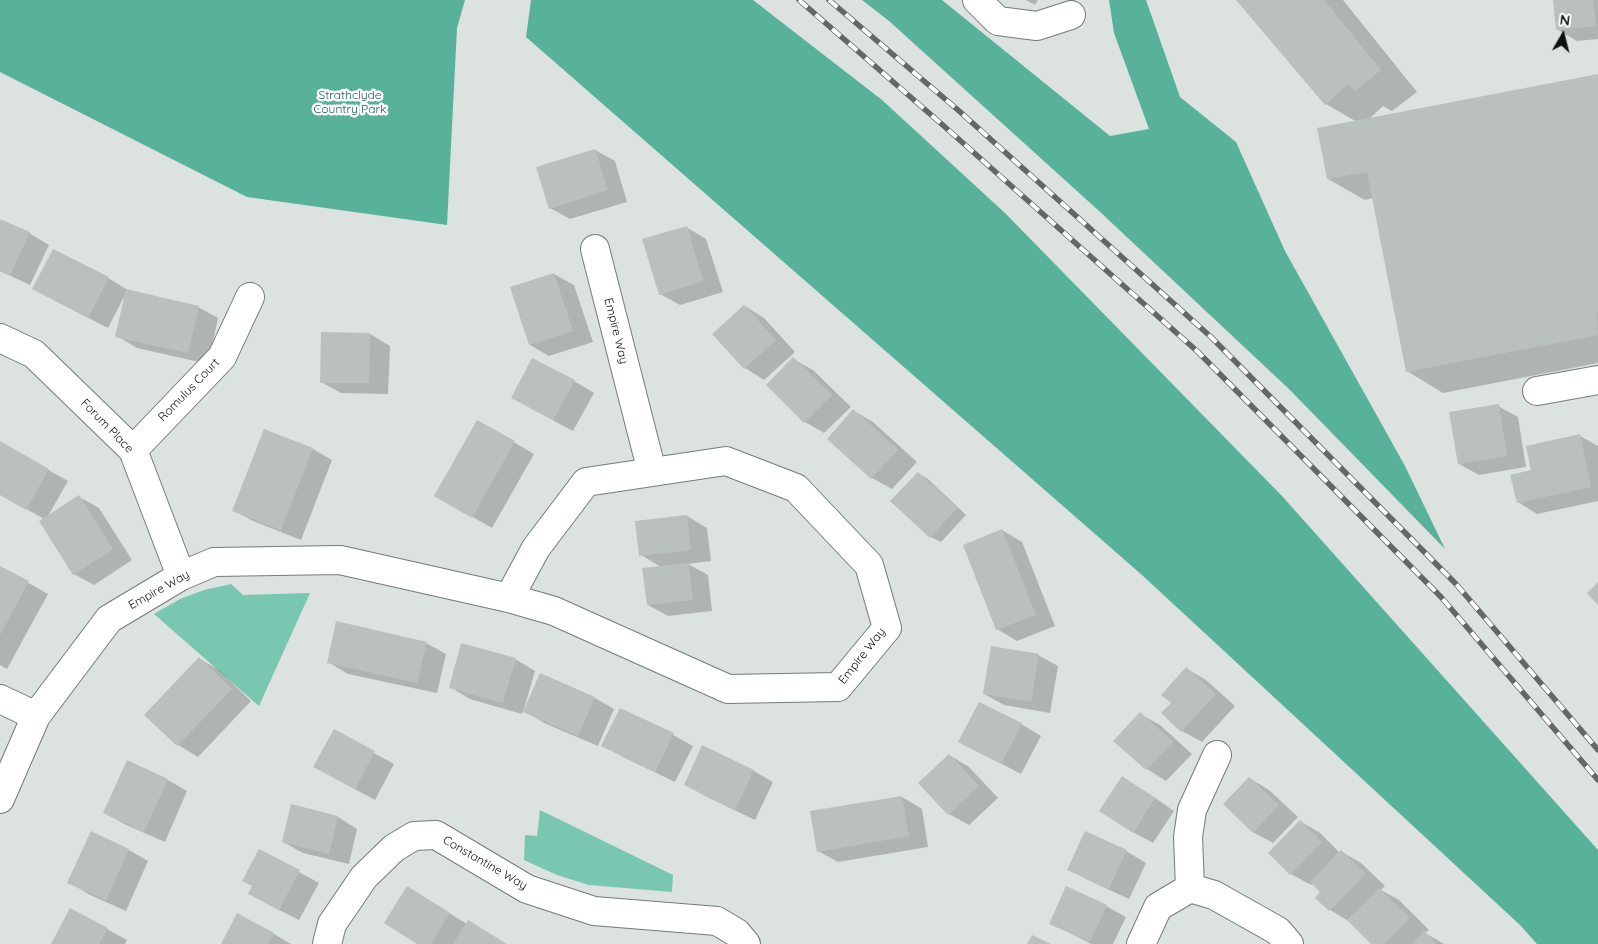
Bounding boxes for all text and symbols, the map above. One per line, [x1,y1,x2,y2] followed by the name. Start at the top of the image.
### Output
[1538,10,1588,60] north arrow
[1559,11,1571,30] text: N
[313,88,387,116] park label: Strathclyde Country Park
[601,296,631,366] street label: Empire Way
[155,355,223,425] street label: Romulus Court
[78,396,136,456] street label: Forum Place
[126,567,192,613] street label: Empire Way
[836,625,888,687] street label: Empire Way
[440,833,530,893] street label: Constantine Way

